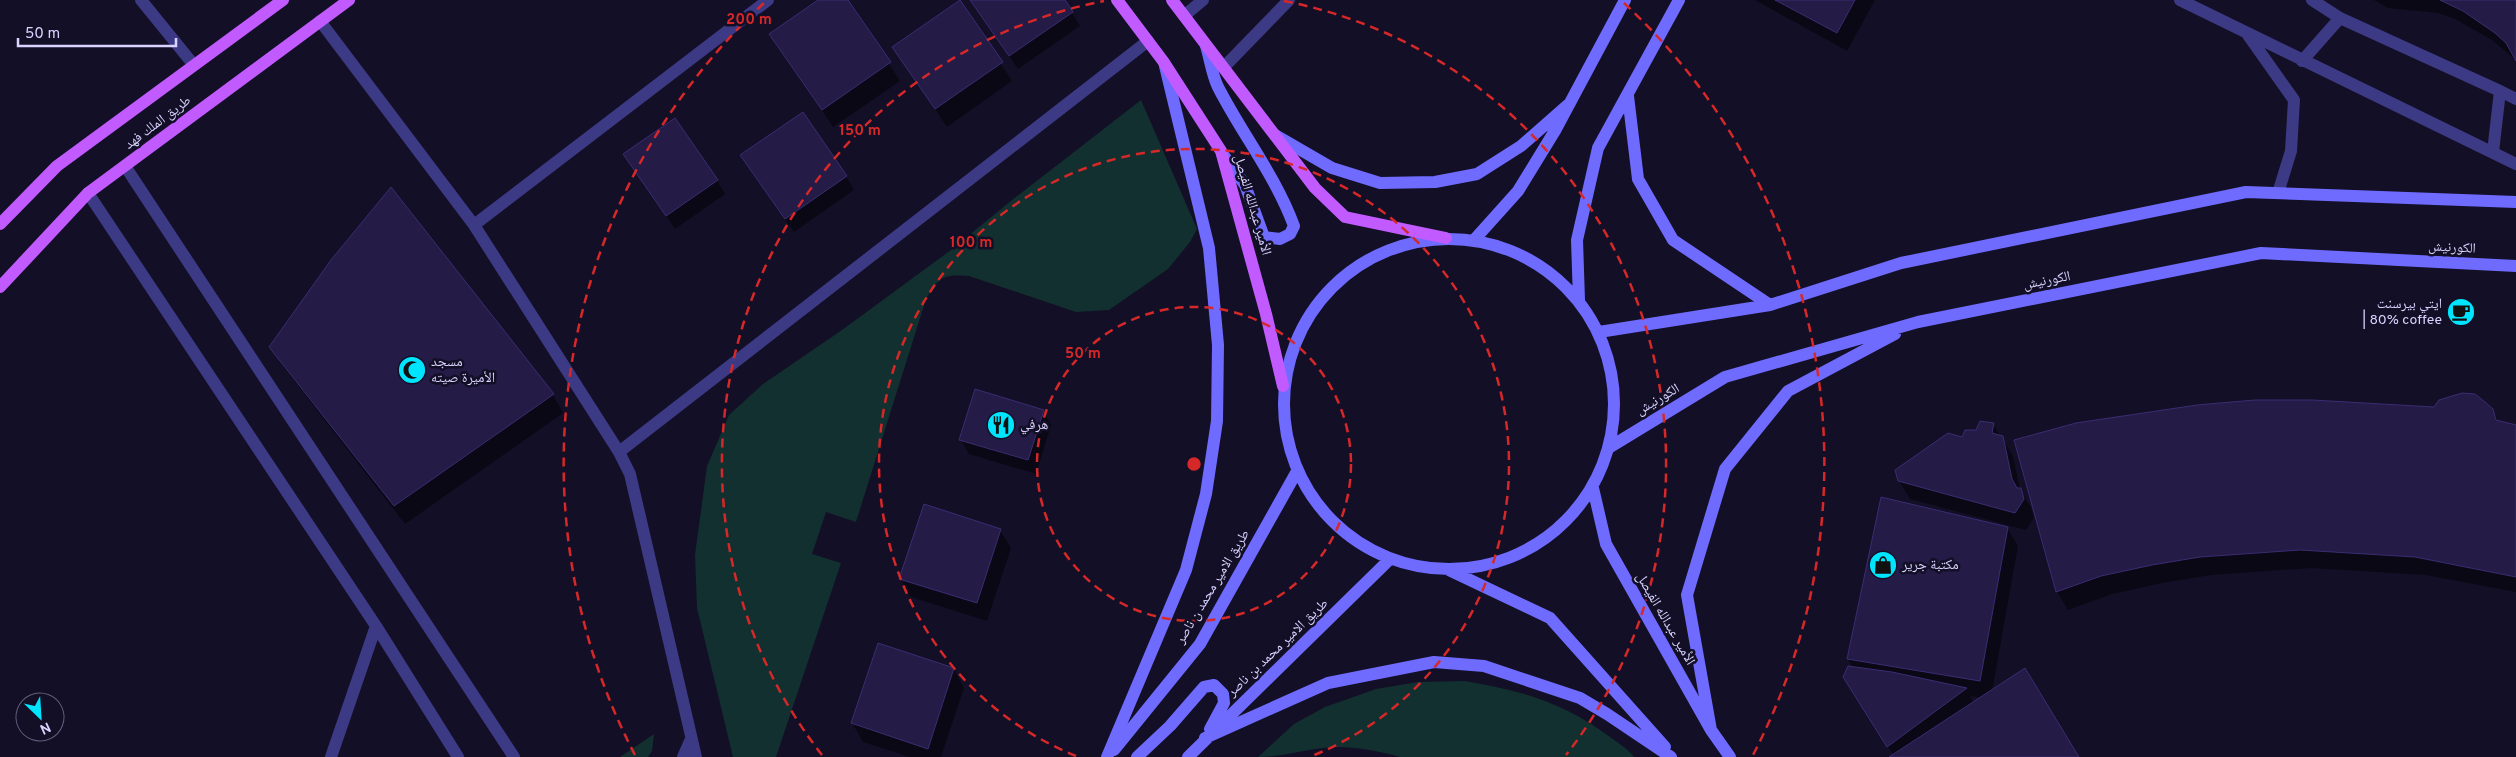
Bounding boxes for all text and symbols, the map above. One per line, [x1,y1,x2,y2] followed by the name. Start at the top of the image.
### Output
[726,11,772,30] text: 200 m
[18,15,175,47] scale bar
[25,25,60,44] text: 50 m
[121,92,195,154] street label: طريق الملك فهد
[839,122,881,141] text: 150 m
[1229,153,1275,257] street label: الأمير عبدالله الفيصل
[950,234,992,253] text: 100 m
[2428,238,2476,258] street label: الكورنيش
[2022,268,2072,294] street label: الكورنيش
[2362,296,2442,329] place label: ايتي بيرسنت | 80% coffee
[2446,297,2476,327] cafe icon: ايتي بيرسنت | 80% coffee
[1065,345,1101,364] text: 50 m
[431,354,495,387] place label: مسجد الأميرة صيته
[397,355,427,385] mosque icon: مسجد الأميرة صيته
[1633,380,1683,420] street label: الكورنيش
[986,410,1016,440] restaurant icon: هرفي
[1020,417,1048,435] place label: هرفي
[1185,455,1203,473] centre of rings
[1172,527,1254,648] street label: طريق الامير محمد ن ناصر
[1868,550,1898,580] shop icon: مكتبة جرير
[1901,557,1959,574] place label: مكتبة جرير
[1632,570,1698,668] street label: الأمير عبدالله الفيصل
[1223,595,1332,701] street label: طريق الامير محمد بن ناصر
[15,692,65,742] north arrow
[37,718,53,737] text: N

